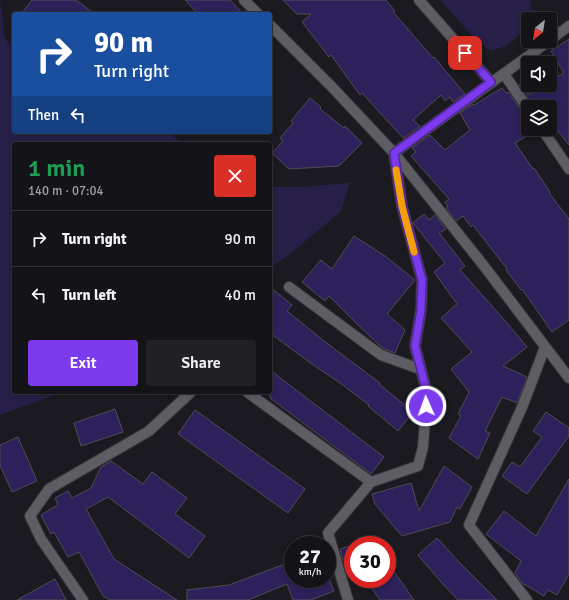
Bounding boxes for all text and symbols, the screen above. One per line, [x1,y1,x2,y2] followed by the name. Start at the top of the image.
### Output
[521,12,557,48] north arrow
[521,12,557,136] map controls
[94,26,153,60] text: 90 m
[28,28,80,80] icon: right
[448,36,482,70] pin
[454,42,476,64] icon: arrive
[521,56,557,92] button: sound
[94,60,169,82] text: Turn right
[521,100,557,136] button: layers
[67,104,89,126] icon: left
[28,106,59,124] text: Then
[28,153,85,183] text: 1 min
[214,155,256,197] button: close
[28,183,104,199] text: 140 m · 07:04
[28,228,50,250] icon: right
[62,230,127,248] text: Turn right
[225,230,256,248] text: 90 m
[28,284,50,306] icon: left
[62,286,116,304] text: Turn left
[225,286,256,304] text: 40 m
[28,340,138,386] button: Exit
[146,340,256,386] button: Share
[405,385,447,427] position arrow
[344,536,396,588] speed limit sign: 30
[299,544,321,569] text: 27
[299,566,321,578] text: km/h

